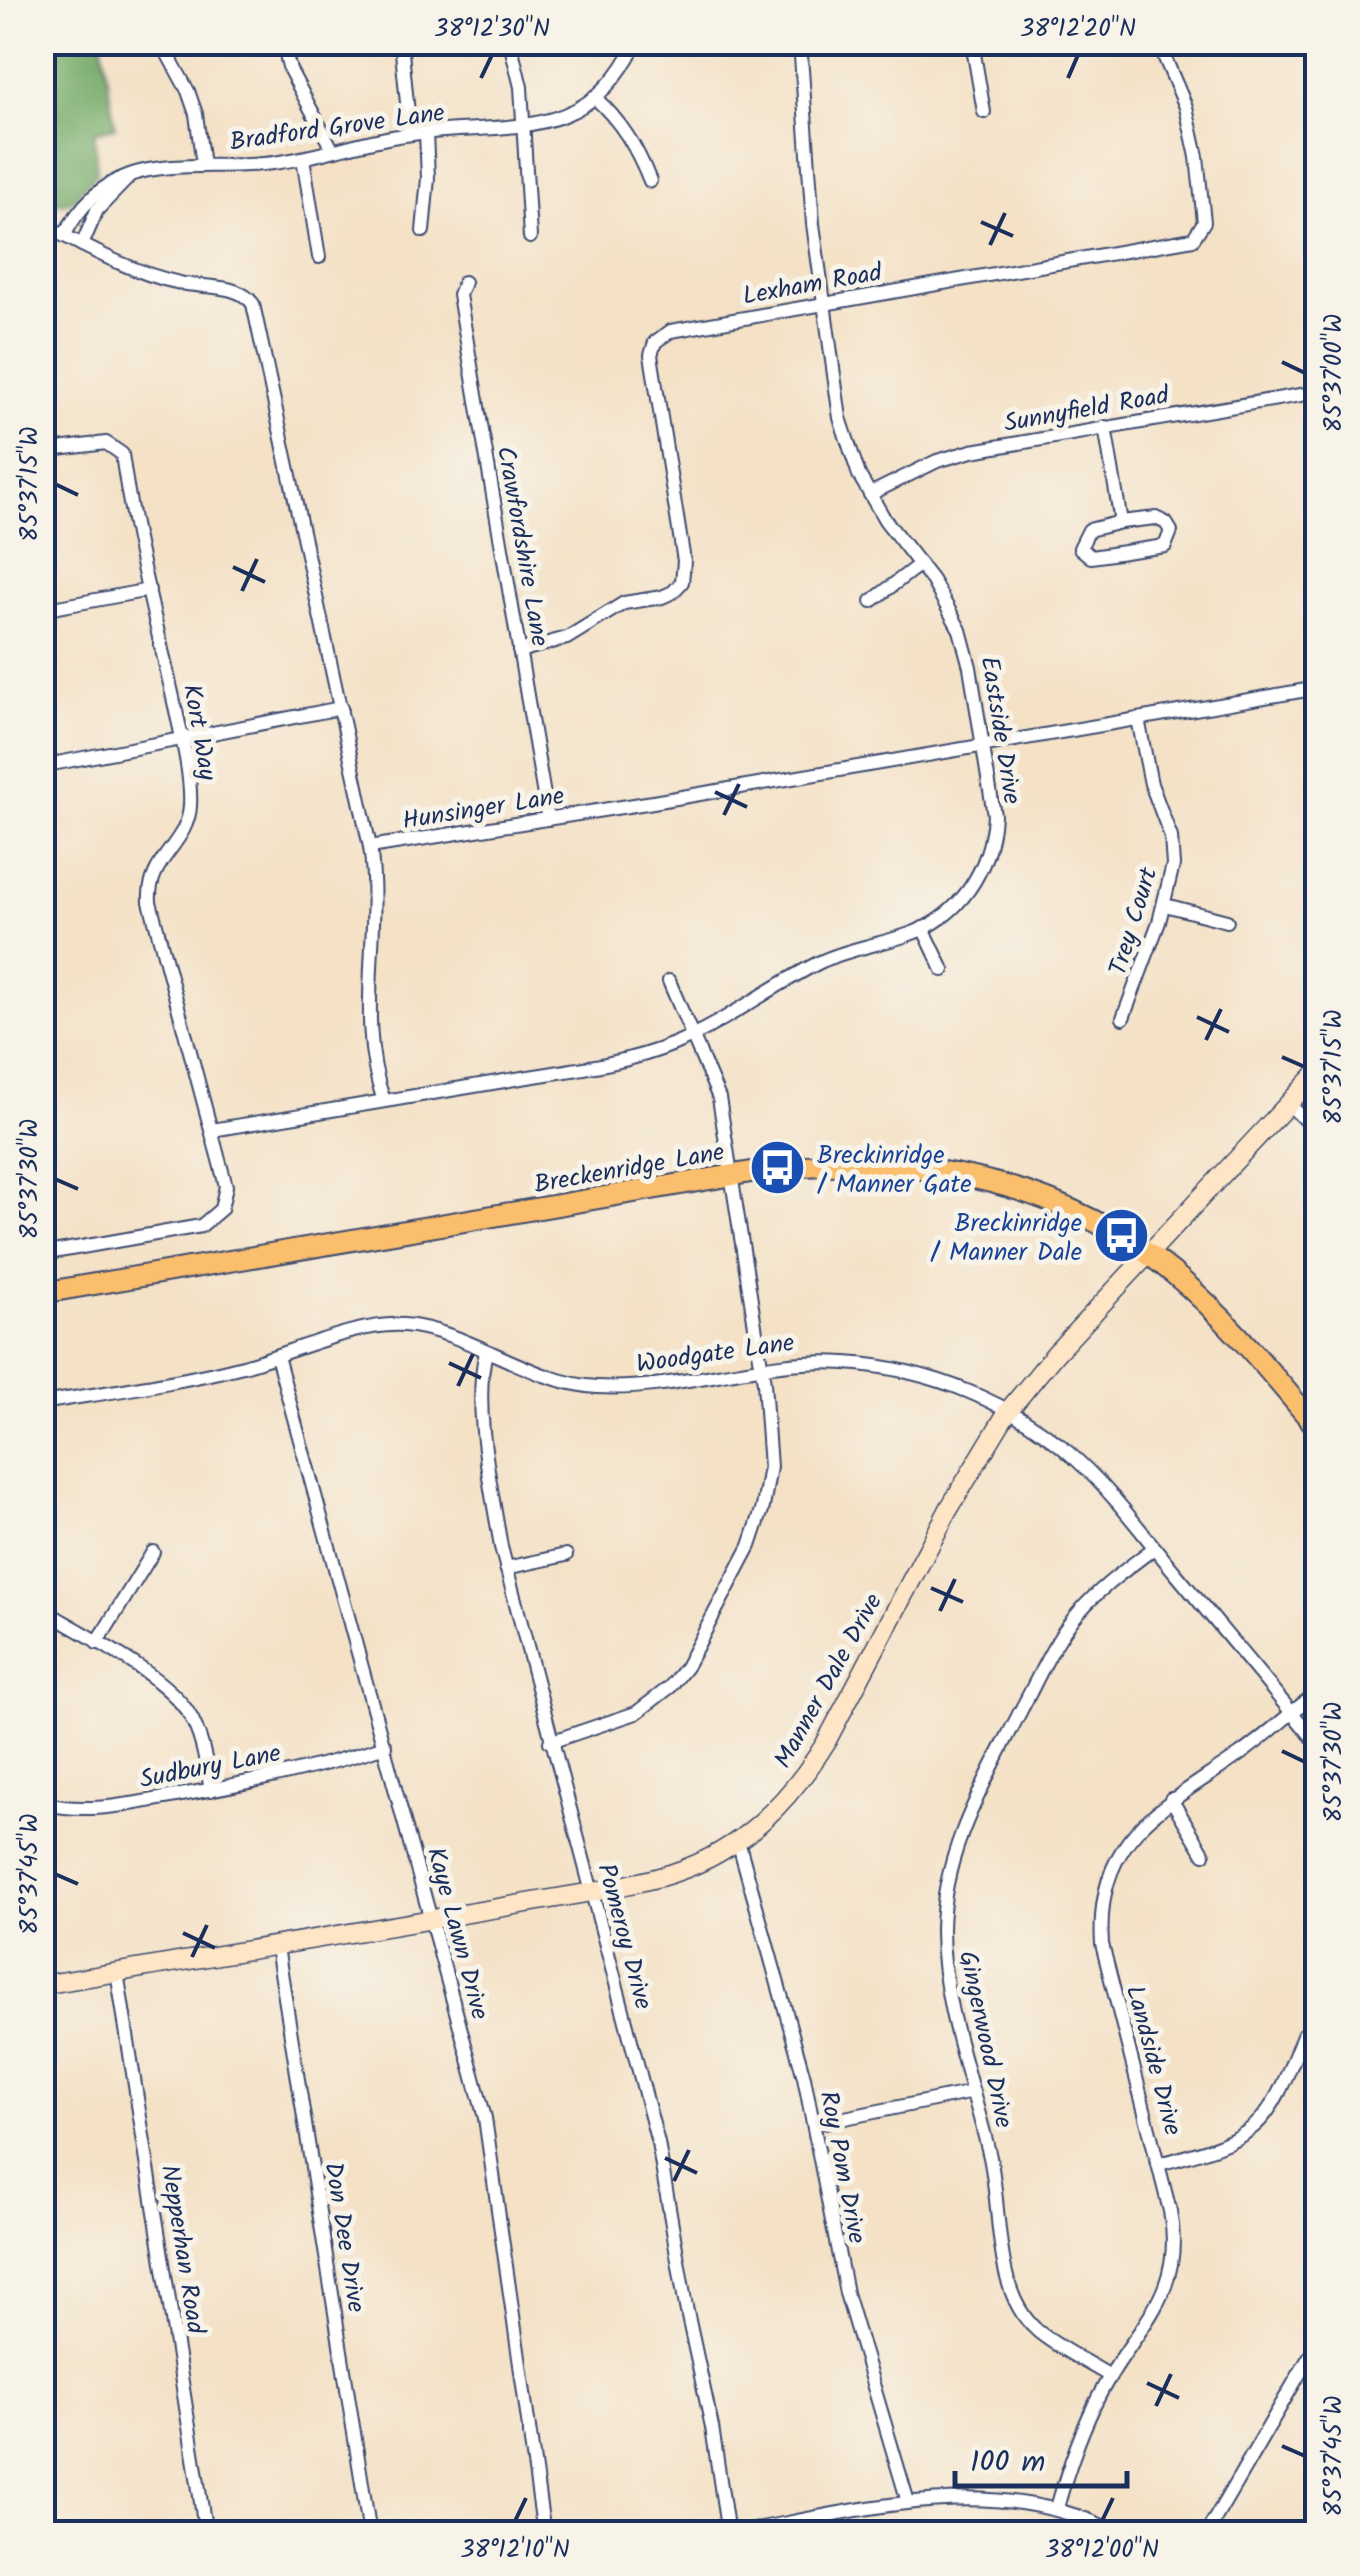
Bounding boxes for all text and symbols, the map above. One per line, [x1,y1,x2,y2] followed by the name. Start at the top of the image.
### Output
[434,9,550,49] text: 38°12'30"N
[1020,9,1136,49] text: 38°12'20"N
[227,93,447,163] street label: Bradford Grove Lane
[740,253,887,317] street label: Lexham Road
[1314,313,1354,433] text: 85°37'00"W
[1001,376,1173,444] street label: Sunnyfield Road
[10,426,50,542] text: 85°37'15"W
[485,443,559,650] street label: Crawfordshire Lane
[969,654,1031,807] street label: Eastside Drive
[171,681,227,784] street label: Kort Way
[399,776,567,842] street label: Hunsinger Lane
[1099,862,1169,980] street label: Trey Court
[1314,1009,1354,1125] text: 85°37'15"W
[10,1119,50,1239] text: 85°37'30"W
[531,1133,728,1205] street label: Breckenridge Lane
[817,1136,971,1205] place label: Breckinridge / Manner Gate
[748,1138,808,1198] bus stop icon: Breckinridge / Manner Gate
[930,1204,1082,1273] place label: Breckinridge / Manner Dale
[1091,1206,1151,1266] bus stop icon: Breckinridge / Manner Dale
[634,1323,797,1385] street label: Woodgate Lane
[764,1586,894,1776] street label: Manner Dale Drive
[1314,1702,1354,1822] text: 85°37'30"W
[136,1734,284,1800] street label: Sudbury Lane
[10,1813,50,1935] text: 85°37'45"W
[415,1843,499,2024] street label: Kaye Lawn Drive
[585,1859,663,2014] street label: Pomeroy Drive
[947,1947,1023,2132] street label: Gingerwood Drive
[1114,1981,1192,2140] street label: Landside Drive
[808,2088,876,2247] street label: Roy Pom Drive
[312,2159,376,2315] street label: Don Dee Drive
[149,2162,215,2338] street label: Nepperhan Road
[1314,2395,1354,2517] text: 85°37'45"W
[955,2426,1128,2488] scale bar
[970,2439,1045,2487] text: 100 m
[460,2530,570,2570] text: 38°12'10"N
[1045,2530,1159,2570] text: 38°12'00"N

